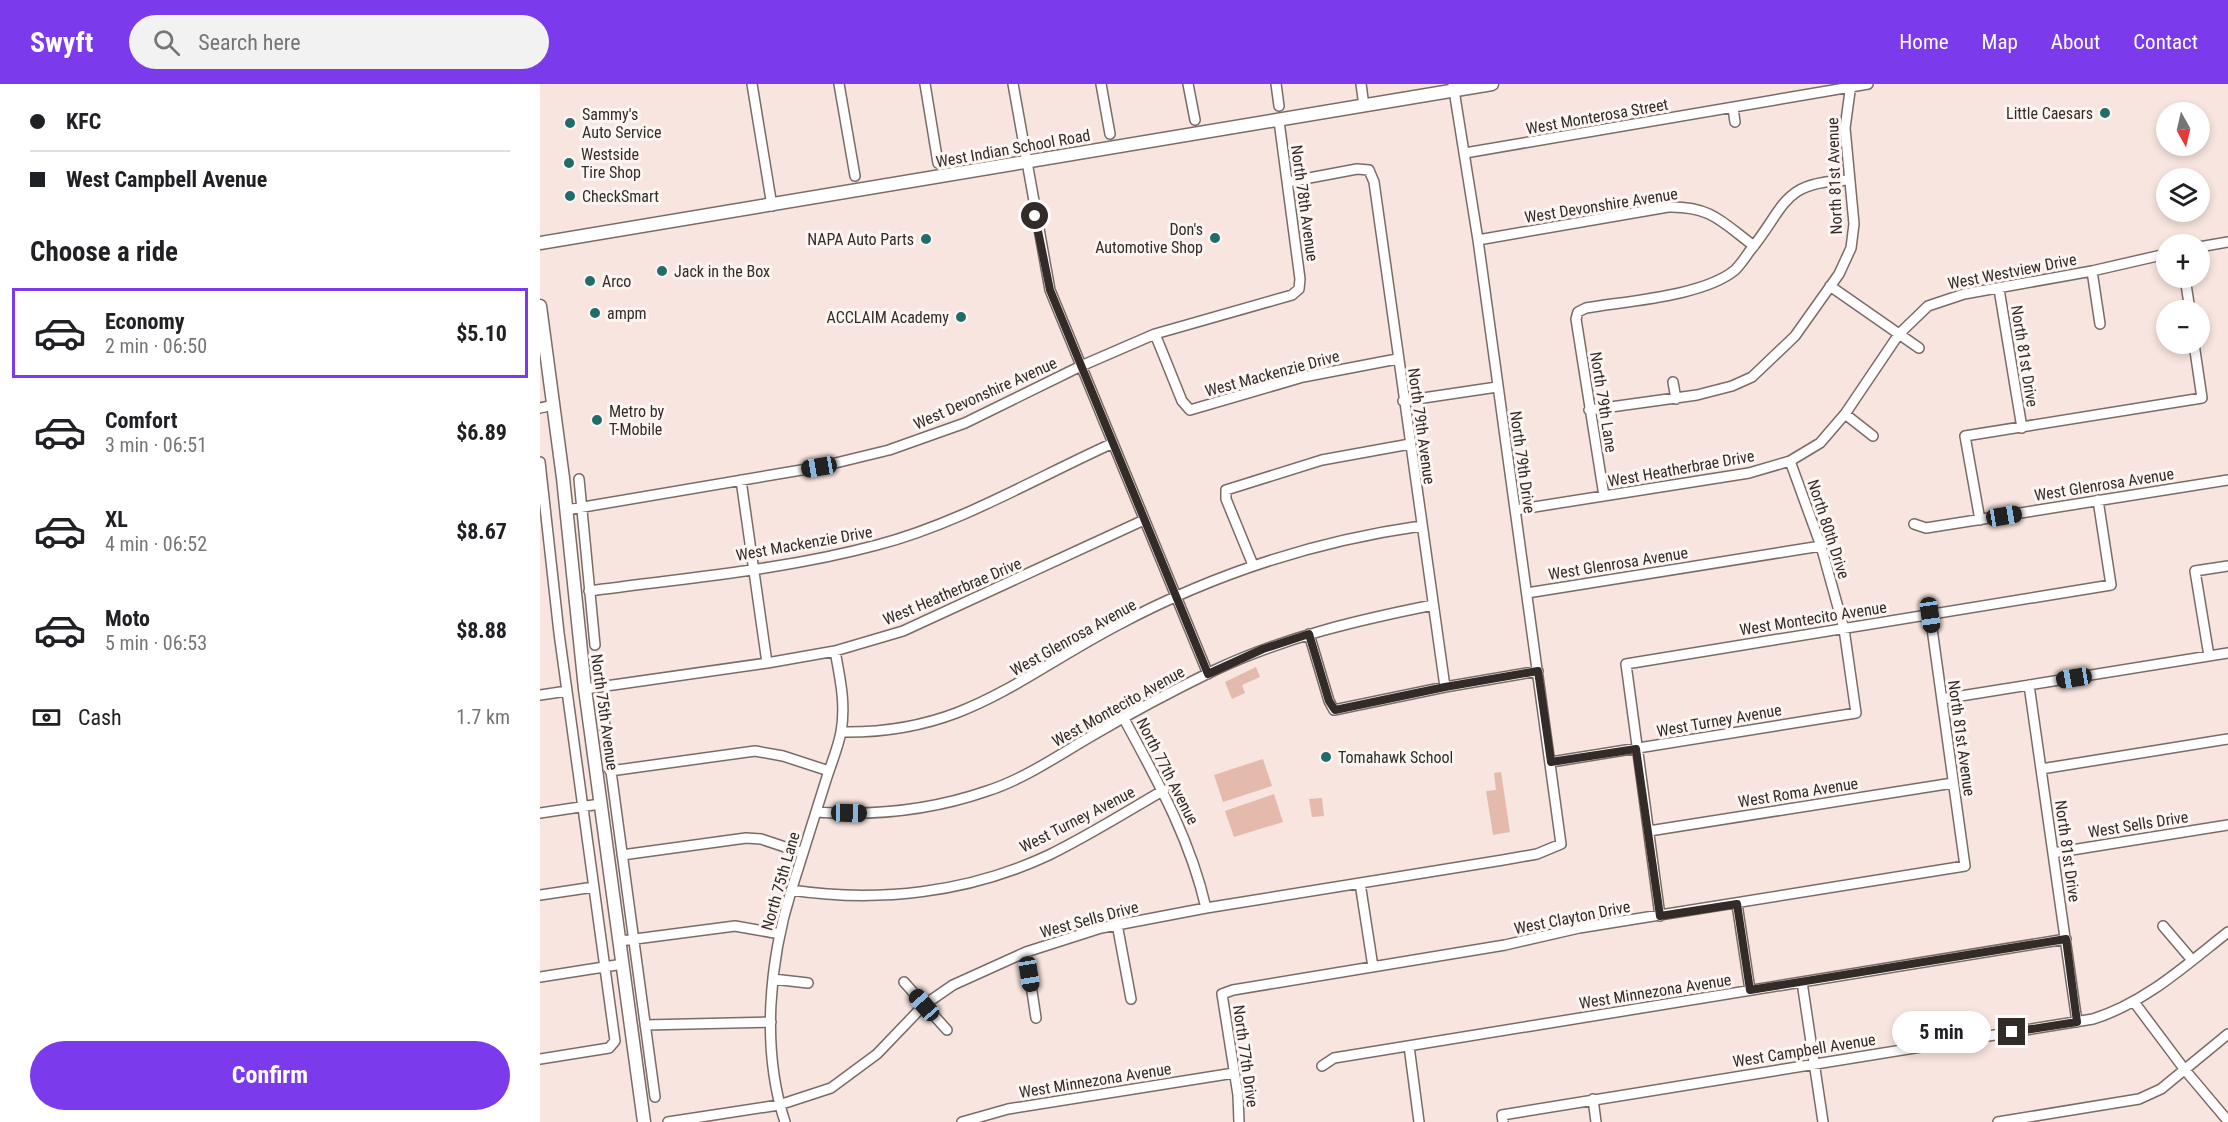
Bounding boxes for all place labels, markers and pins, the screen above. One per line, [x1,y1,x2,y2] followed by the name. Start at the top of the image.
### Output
[2006,104,2093,123] place label: Little Caesars
[582,105,661,142] place label: Sammy's Auto Service
[2098,106,2112,120] marker: Little Caesars
[563,116,577,130] marker: Sammy's Auto Service
[581,145,641,182] place label: Westside Tire Shop
[562,156,576,170] marker: Westside Tire Shop
[582,187,659,206] place label: CheckSmart
[563,189,577,203] marker: CheckSmart
[1095,220,1203,257] place label: Don's Automotive Shop
[807,230,914,249] place label: NAPA Auto Parts
[1208,231,1222,245] marker: Don's Automotive Shop
[919,232,933,246] marker: NAPA Auto Parts
[674,262,770,281] place label: Jack in the Box
[655,264,669,278] marker: Jack in the Box
[602,272,631,291] place label: Arco
[583,274,597,288] marker: Arco
[607,304,647,323] place label: ampm
[588,306,602,320] marker: ampm
[827,308,949,327] place label: ACCLAIM Academy
[954,310,968,324] marker: ACCLAIM Academy
[609,402,665,439] place label: Metro by T-Mobile
[590,413,604,427] marker: Metro by T-Mobile
[1338,748,1453,767] place label: Tomahawk School
[1319,750,1333,764] marker: Tomahawk School

